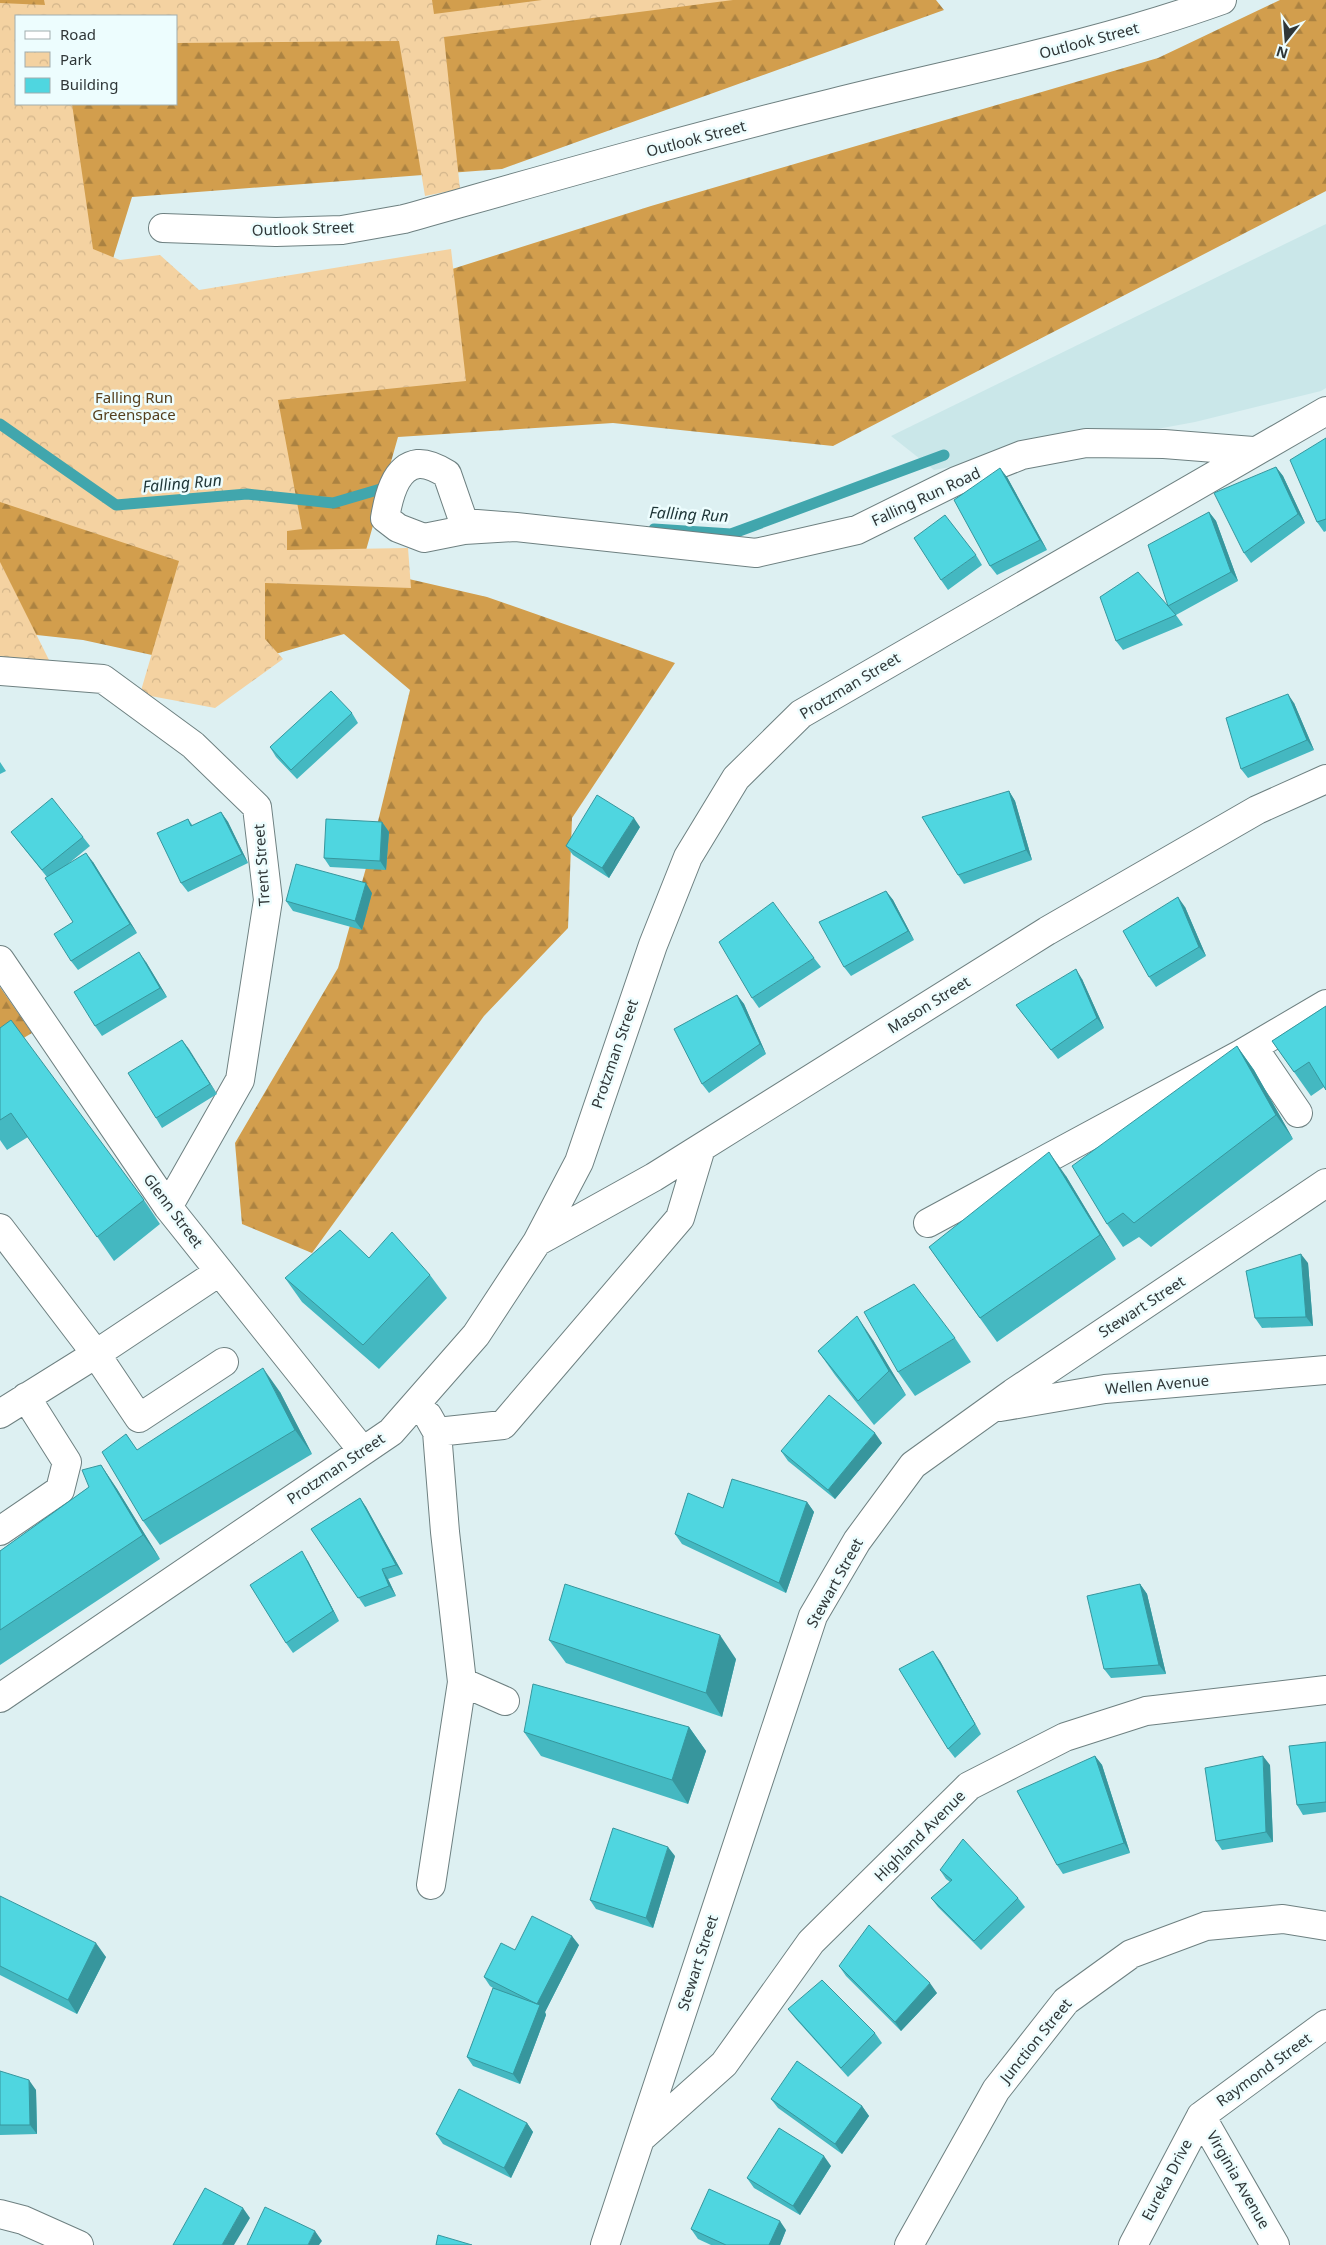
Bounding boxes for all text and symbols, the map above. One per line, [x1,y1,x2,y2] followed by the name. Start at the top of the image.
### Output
[15,15,178,105] legend
[1261,15,1311,65] north arrow
[1037,17,1141,63] street label: Outlook Street
[60,24,96,44] text: Road
[1274,42,1290,64] text: N
[60,49,92,69] text: Park
[60,74,118,94] text: Building
[644,115,748,161] street label: Outlook Street
[252,216,355,240] street label: Outlook Street
[92,387,176,424] park label: Falling Run Greenspace
[868,462,983,530] street label: Falling Run Road
[141,469,223,497] water label: Falling Run
[649,501,729,527] water label: Falling Run
[795,647,904,723] street label: Protzman Street
[248,823,274,907] street label: Trent Street
[884,971,974,1037] street label: Mason Street
[586,996,642,1111] street label: Protzman Street
[139,1169,208,1252] street label: Glenn Street
[1094,1270,1189,1342] street label: Stewart Street
[1104,1370,1210,1399] street label: Wellen Avenue
[283,1428,389,1508] street label: Protzman Street
[801,1534,867,1631] street label: Stewart Street
[870,1786,969,1885] street label: Highland Avenue
[672,1912,722,2013] street label: Stewart Street
[994,1994,1076,2088] street label: Junction Street
[1212,2028,1315,2110] street label: Raymond Street
[1203,2127,1275,2232] street label: Virginia Avenue
[1136,2135,1196,2224] street label: Eureka Drive

